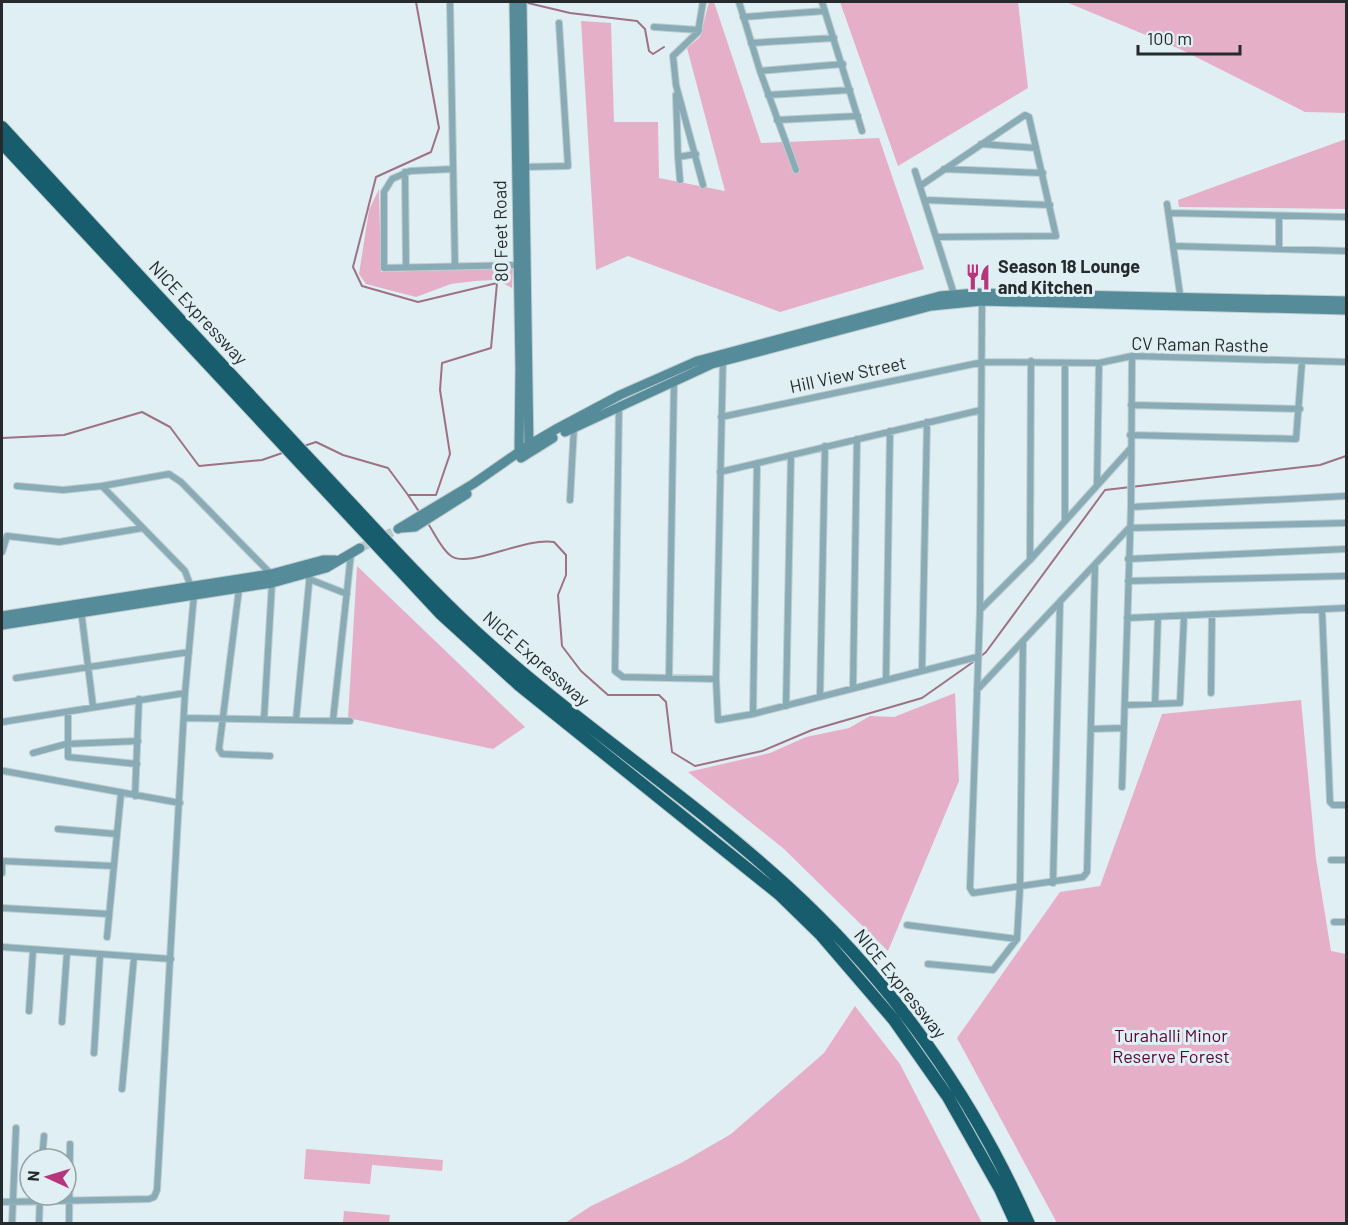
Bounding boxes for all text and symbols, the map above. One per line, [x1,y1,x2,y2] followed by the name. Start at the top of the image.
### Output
[1138,18,1240,56] scale bar
[1147,27,1192,49] text: 100 m
[488,180,512,282] street label: 80 Feet Road
[998,255,1140,298] place label: Season 18 Lounge and Kitchen
[145,256,253,369] street label: NICE Expressway
[963,262,993,292] restaurant icon: Season 18 Lounge and Kitchen
[1131,332,1269,356] street label: CV Raman Rasthe
[788,351,908,397] street label: Hill View Street
[479,606,595,711] street label: NICE Expressway
[850,924,952,1042] street label: NICE Expressway
[1112,1024,1230,1067] park label: Turahalli Minor Reserve Forest
[18,1147,78,1207] north arrow
[23,1170,42,1182] text: N

